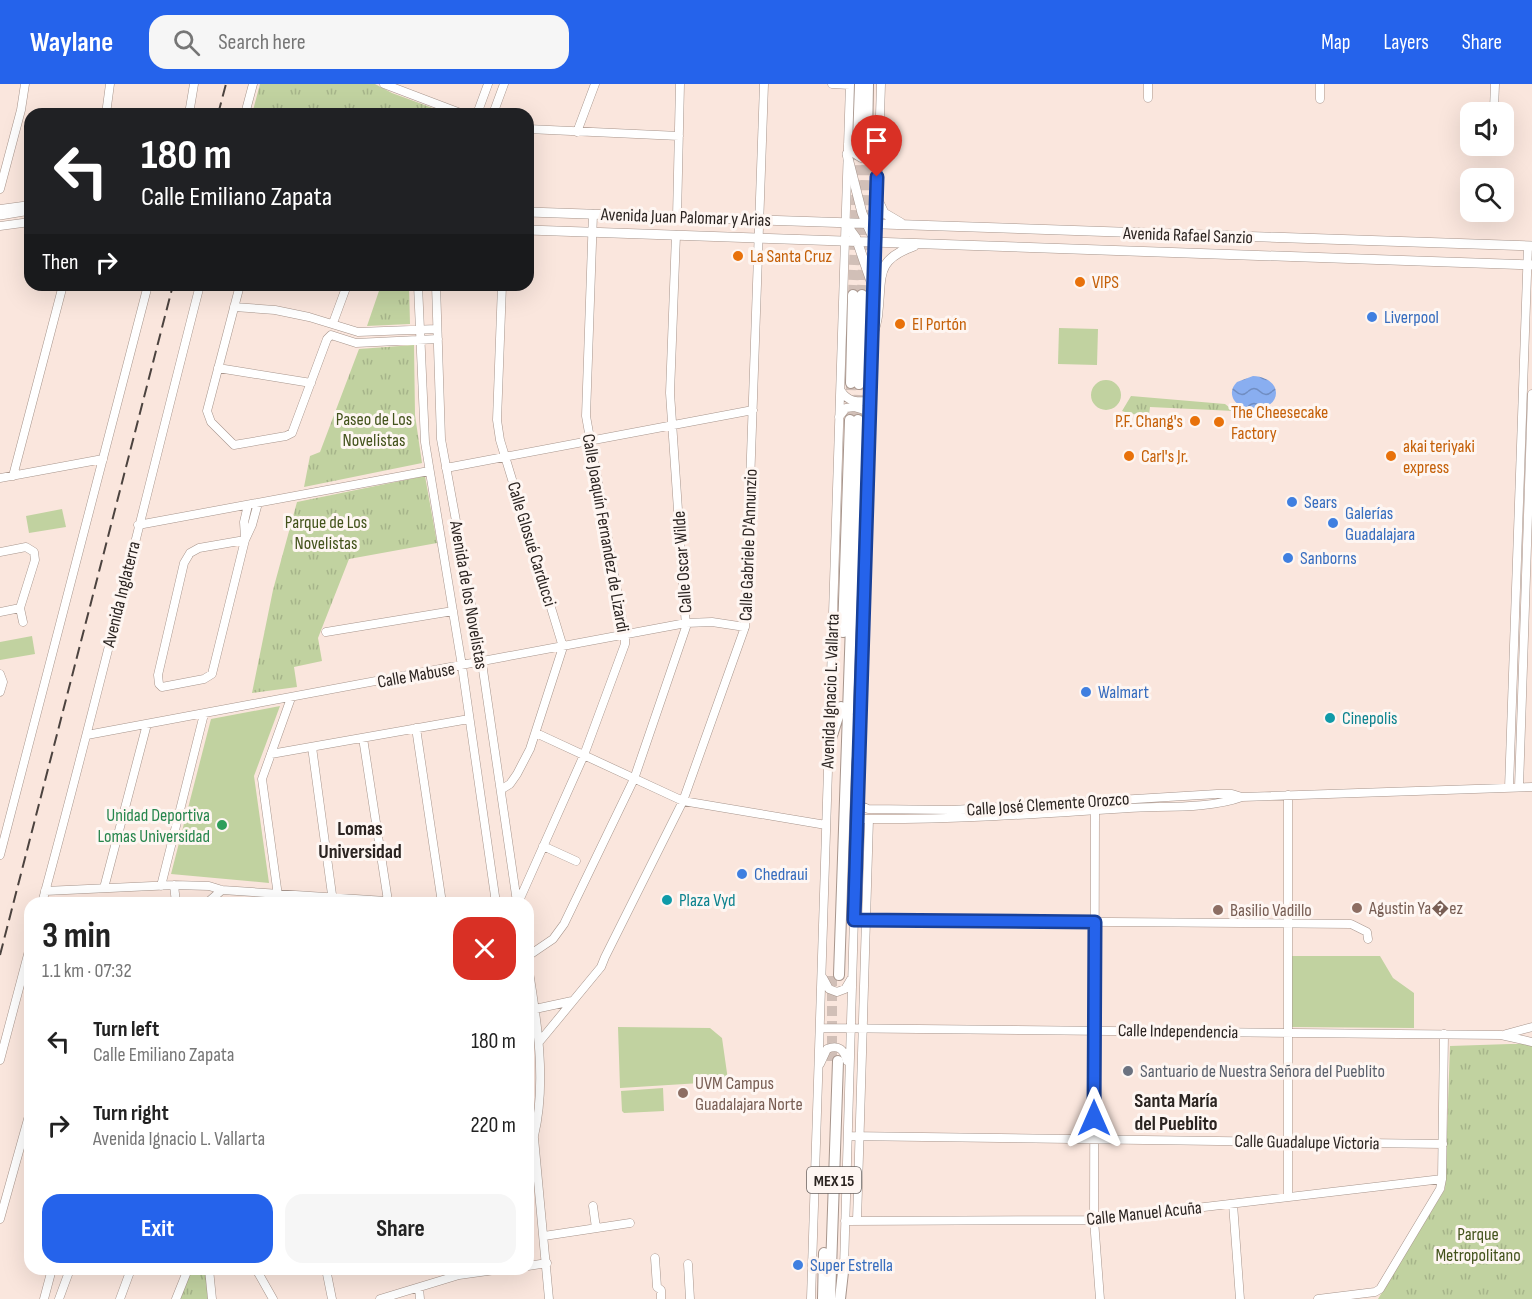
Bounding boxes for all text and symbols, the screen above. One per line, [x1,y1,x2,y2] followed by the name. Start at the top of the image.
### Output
[149,15,569,69] search box
[30,26,113,59] text: Waylane
[170,26,203,59] icon: search
[218,29,306,56] text: Search here
[1321,30,1350,55] text: Map
[1383,30,1429,55] text: Layers
[1462,30,1502,55] text: Share
[1460,102,1514,222] map controls
[1460,102,1514,156] button: sound
[851,115,902,177] pin
[860,124,893,157] icon: arrive
[141,130,232,181] text: 180 m
[42,132,120,210] icon: left
[1460,168,1514,222] button: search
[141,181,332,213] text: Calle Emiliano Zapata
[600,204,771,231] street label: Avenida Juan Palomar y Arias
[1122,223,1253,248] street label: Avenida Rafael Sanzio
[90,246,123,279] icon: right
[750,246,832,267] place label: La Santa Cruz
[42,249,78,276] text: Then
[731,249,745,263] marker: La Santa Cruz
[1092,272,1119,293] place label: VIPS
[1073,275,1087,289] marker: VIPS
[1384,307,1439,328] place label: Liverpool
[1365,310,1379,324] marker: Liverpool
[912,314,967,335] place label: El Portón
[893,317,907,331] marker: El Portón
[1231,402,1328,444] place label: The Cheesecake Factory
[336,409,412,451] park label: Paseo de Los Novelistas
[1115,411,1183,432] place label: P.F. Chang's
[1188,414,1202,428] marker: P.F. Chang's
[1212,415,1226,429] marker: The Cheesecake Factory
[578,432,633,634] street label: Calle Joaquín Fernandez de Lizardi
[1403,436,1475,478] place label: akai teriyaki express
[1141,446,1188,467] place label: Carl's Jr.
[1122,449,1136,463] marker: Carl's Jr.
[1384,449,1398,463] marker: akai teriyaki express
[735,469,762,621] street label: Calle Gabriele D'Annunzio
[503,479,560,609] street label: Calle Glosué Carducci
[1304,492,1337,513] place label: Sears
[1285,495,1299,509] marker: Sears
[1345,503,1415,545] place label: Galerías Guadalajara
[668,510,697,614] street label: Calle Oscar Wilde
[285,512,367,554] park label: Parque de Los Novelistas
[1326,516,1340,530] marker: Galerías Guadalajara
[445,518,492,671] street label: Avenida de los Novelistas
[98,539,145,650] street label: Avenida Inglaterra
[1300,548,1357,569] place label: Sanborns
[1281,551,1295,565] marker: Sanborns
[817,613,844,770] street label: Avenida Ignacio L. Vallarta
[376,658,457,693] street label: Calle Mabuse
[1098,682,1149,703] place label: Walmart
[1079,685,1093,699] marker: Walmart
[1342,708,1397,729] place label: Cinepolis
[1323,711,1337,725] marker: Cinepolis
[966,788,1130,821] street label: Calle José Clemente Orozco
[98,805,210,847] place label: Unidad Deportiva Lomas Universidad
[318,817,402,864] district label: Lomas Universidad
[215,818,229,832] marker: Unidad Deportiva Lomas Universidad
[754,864,808,885] place label: Chedraui
[735,867,749,881] marker: Chedraui
[679,890,736,911] place label: Plaza Vyd
[660,893,674,907] marker: Plaza Vyd
[1368,898,1463,919] place label: Agustin Ya�ez
[1230,900,1312,921] place label: Basilio Vadillo
[1350,901,1364,915] marker: Agustin Ya�ez
[1211,903,1225,917] marker: Basilio Vadillo
[42,915,111,958] text: 3 min
[453,917,516,980] button: close
[42,959,132,983] text: 1.1 km · 07:32
[93,1016,159,1043] text: Turn left
[1118,1020,1239,1043] street label: Calle Independencia
[42,1025,75,1058] icon: left
[471,1028,516,1055] text: 180 m
[93,1043,235,1067] text: Calle Emiliano Zapata
[1140,1061,1385,1082] place label: Santuario de Nuestra Señora del Pueblito
[1121,1064,1135,1078] marker: Santuario de Nuestra Señora del Pueblito
[695,1073,803,1115] place label: UVM Campus Guadalajara Norte
[676,1086,690,1100] marker: UVM Campus Guadalajara Norte
[1062,1086,1126,1150] position arrow
[1134,1089,1218,1136] district label: Santa María del Pueblito
[93,1100,169,1127] text: Turn right
[42,1109,75,1142] icon: right
[470,1112,516,1139] text: 220 m
[93,1127,265,1151] text: Avenida Ignacio L. Vallarta
[1234,1131,1380,1154] street label: Calle Guadalupe Victoria
[807,1167,861,1193] road number: MEX 15
[42,1194,273,1263] button: Exit
[285,1194,516,1263] button: Share
[1085,1197,1203,1230] street label: Calle Manuel Acuña
[1435,1224,1521,1266] park label: Parque Metropolitano
[810,1255,893,1276] place label: Super Estrella
[791,1258,805,1272] marker: Super Estrella

